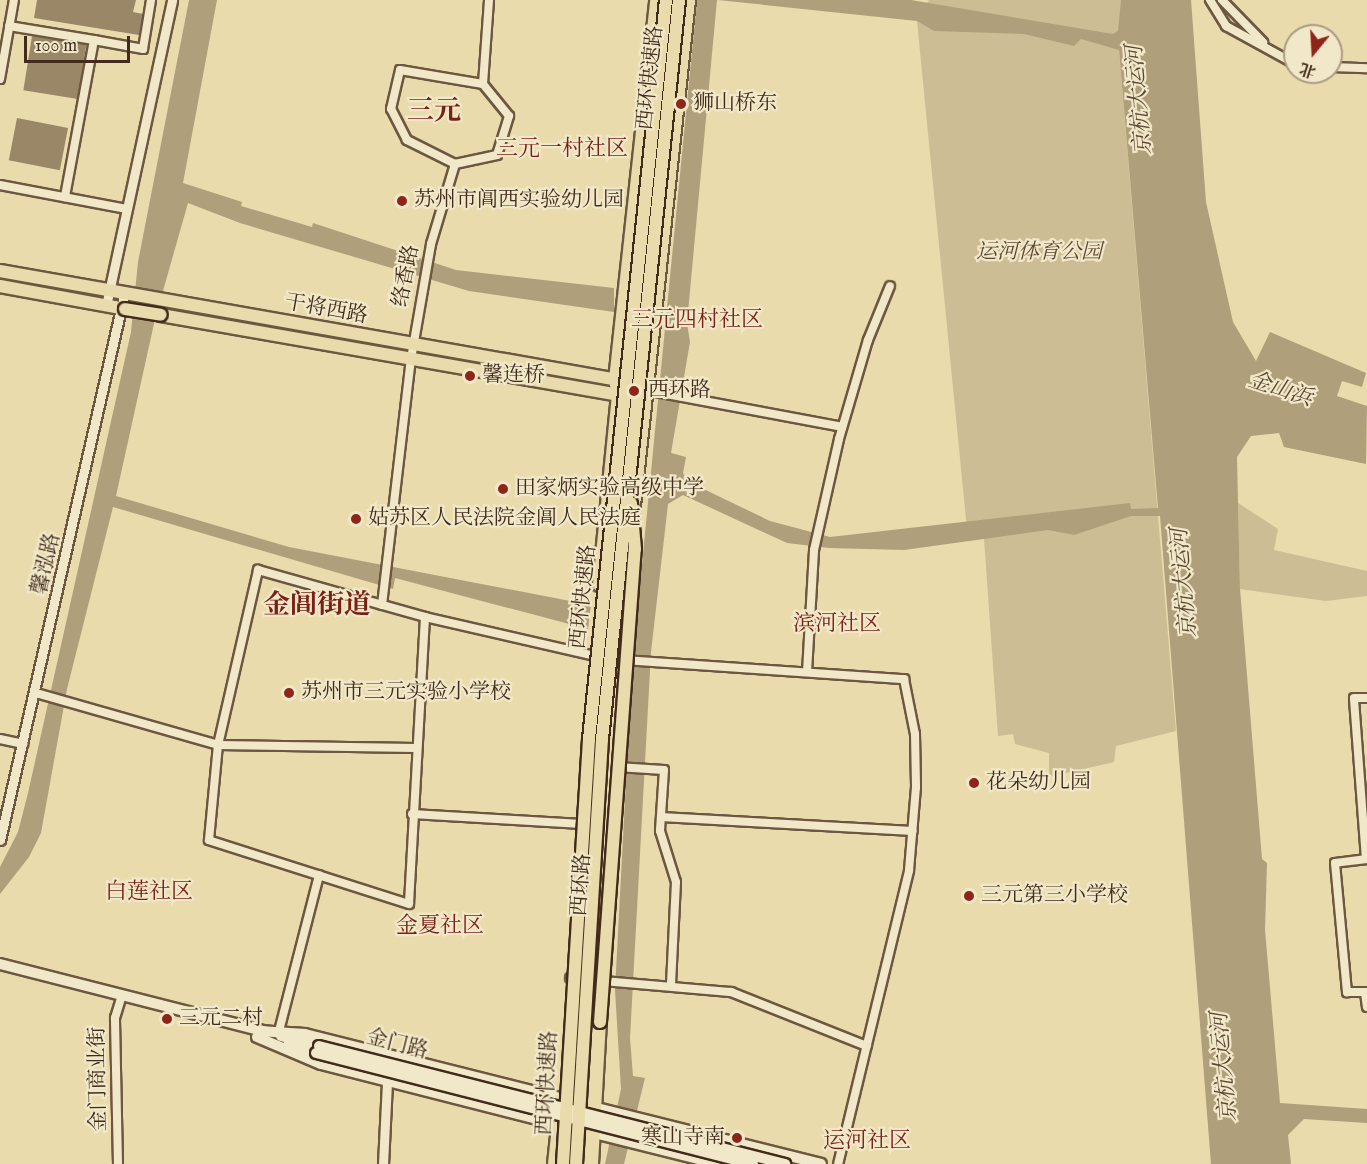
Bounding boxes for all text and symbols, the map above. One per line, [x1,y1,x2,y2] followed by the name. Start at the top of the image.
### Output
[27,24,134,62] scale bar
[633,24,669,132] street label: 西环快速路
[1283,24,1343,84] north arrow
[35,35,77,58] text: 100 m
[1122,44,1158,156] water label: 京杭大运河
[1297,57,1319,81] text: 北
[693,91,777,117] place label: 狮山桥东
[407,97,461,129] district label: 三元
[674,97,688,111] marker: 狮山桥东
[496,137,628,163] district label: 三元一村社区
[414,188,624,214] place label: 苏州市阊西实验幼儿园
[395,194,409,208] marker: 苏州市阊西实验幼儿园
[976,240,1102,266] park label: 运河体育公园
[389,243,425,309] street label: 络香路
[282,290,370,330] street label: 干将西路
[631,308,763,334] district label: 三元四村社区
[482,363,545,389] place label: 馨连桥
[1245,367,1315,413] water label: 金山浜
[463,369,477,383] marker: 馨连桥
[648,378,711,404] place label: 西环路
[625,382,643,400] marker: 西环路
[515,476,704,502] place label: 田家炳实验高级中学
[496,482,510,496] marker: 田家炳实验高级中学
[368,506,641,532] place label: 姑苏区人民法院金阊人民法庭
[349,512,363,526] marker: 姑苏区人民法院金阊人民法庭
[1167,527,1203,639] water label: 京杭大运河
[28,530,66,598] street label: 馨泓路
[566,543,602,651] street label: 西环快速路
[263,591,371,623] district label: 金阊街道
[793,612,881,638] district label: 滨河社区
[301,680,511,706] place label: 苏州市三元实验小学校
[282,686,296,700] marker: 苏州市三元实验小学校
[986,770,1091,796] place label: 花朵幼儿园
[967,776,981,790] marker: 花朵幼儿园
[567,853,597,917] street label: 西环路
[105,880,193,906] district label: 白莲社区
[981,883,1128,909] place label: 三元第三小学校
[962,889,976,903] marker: 三元第三小学校
[396,914,484,940] district label: 金夏社区
[179,1006,263,1032] place label: 三元二村
[1207,1011,1243,1123] water label: 京杭大运河
[160,1012,174,1026] marker: 三元二村
[363,1025,431,1065] street label: 金门路
[85,1026,113,1132] street label: 金门商业街
[533,1030,563,1136] street label: 西环快速路
[641,1125,725,1151] place label: 寒山寺南
[823,1129,911,1155] district label: 运河社区
[730,1131,744,1145] marker: 寒山寺南

